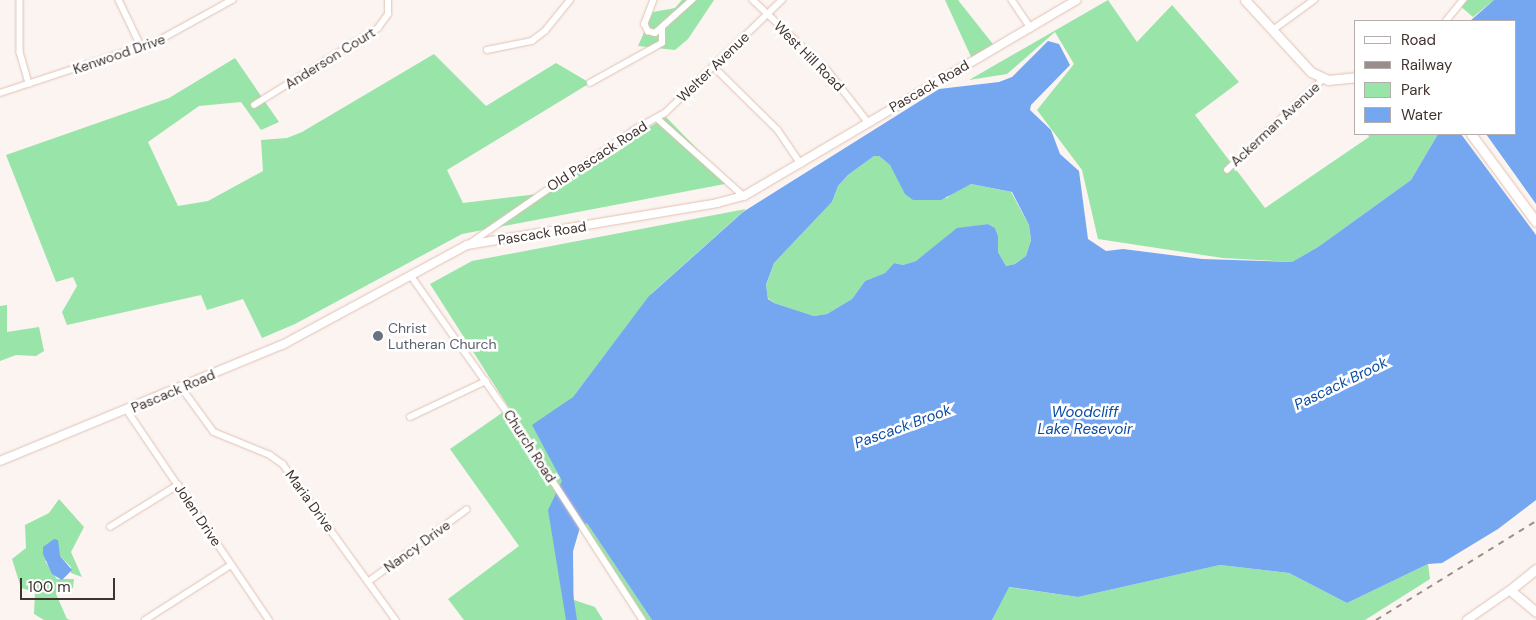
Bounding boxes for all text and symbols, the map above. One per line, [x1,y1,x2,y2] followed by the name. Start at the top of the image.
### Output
[770,17,848,95] street label: West Hill Road
[1354,20,1516,135] legend
[282,23,378,93] street label: Anderson Court
[673,28,753,106] street label: Welter Avenue
[71,30,167,78] street label: Kenwood Drive
[1401,30,1436,50] text: Road
[1401,55,1452,75] text: Railway
[886,56,972,116] street label: Pascack Road
[1227,78,1323,170] street label: Ackerman Avenue
[1401,80,1431,100] text: Park
[1401,105,1442,125] text: Water
[544,117,650,195] street label: Old Pascack Road
[497,218,587,248] street label: Pascack Road
[388,320,497,352] place label: Christ Lutheran Church
[372,330,384,342] marker: Christ Lutheran Church
[1291,354,1391,414] water label: Pascack Brook
[129,366,217,416] street label: Pascack Road
[852,401,954,453] water label: Pascack Brook
[1037,403,1133,438] water label: Woodcliff Lake Resevoir
[500,406,560,486] street label: Church Road
[282,467,338,535] street label: Maria Drive
[171,481,225,549] street label: Jolen Drive
[381,516,453,576] street label: Nancy Drive
[22,568,118,600] scale bar
[28,577,71,597] text: 100 m

